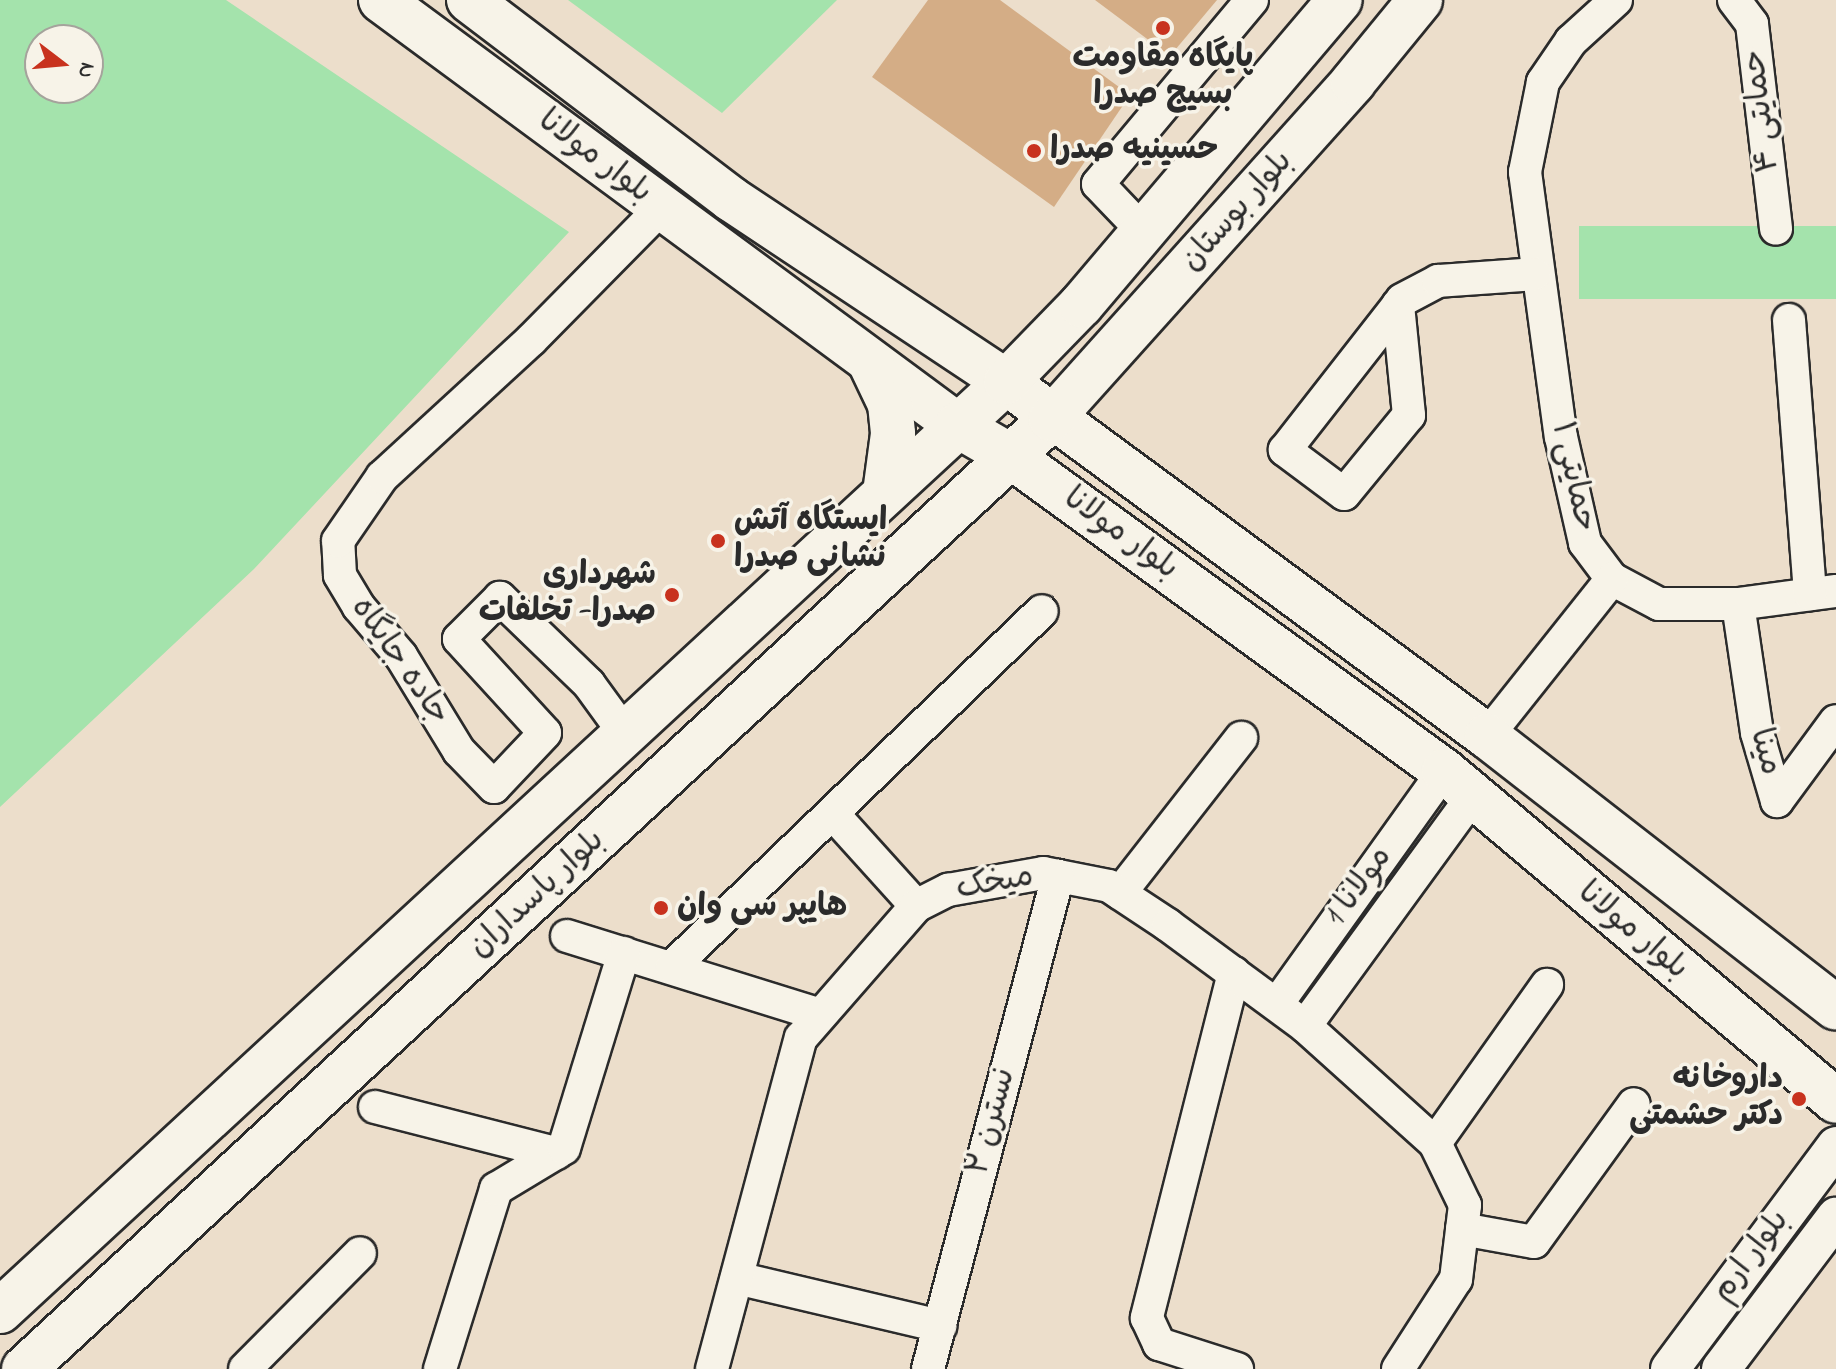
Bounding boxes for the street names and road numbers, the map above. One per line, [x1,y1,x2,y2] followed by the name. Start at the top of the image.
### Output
[1736,47,1790,175] street label: حمایتی ۴
[530,103,658,213] street label: بلوار مولانا
[1174,144,1302,280] street label: بلوار بوستان
[1541,418,1603,536] street label: حمایتی ۱
[1055,481,1185,589] street label: بلوار مولانا
[341,591,457,733] street label: جاده جایگاه
[1739,724,1789,780] street label: مینا
[462,823,614,967] street label: بلوار پاسداران
[1318,840,1402,934] street label: مولانا 1
[954,858,1036,910] street label: میخک
[1569,875,1695,989] street label: بلوار مولانا
[960,1064,1026,1180] street label: نسترن ۲
[1705,1203,1799,1311] street label: بلوار ارم

